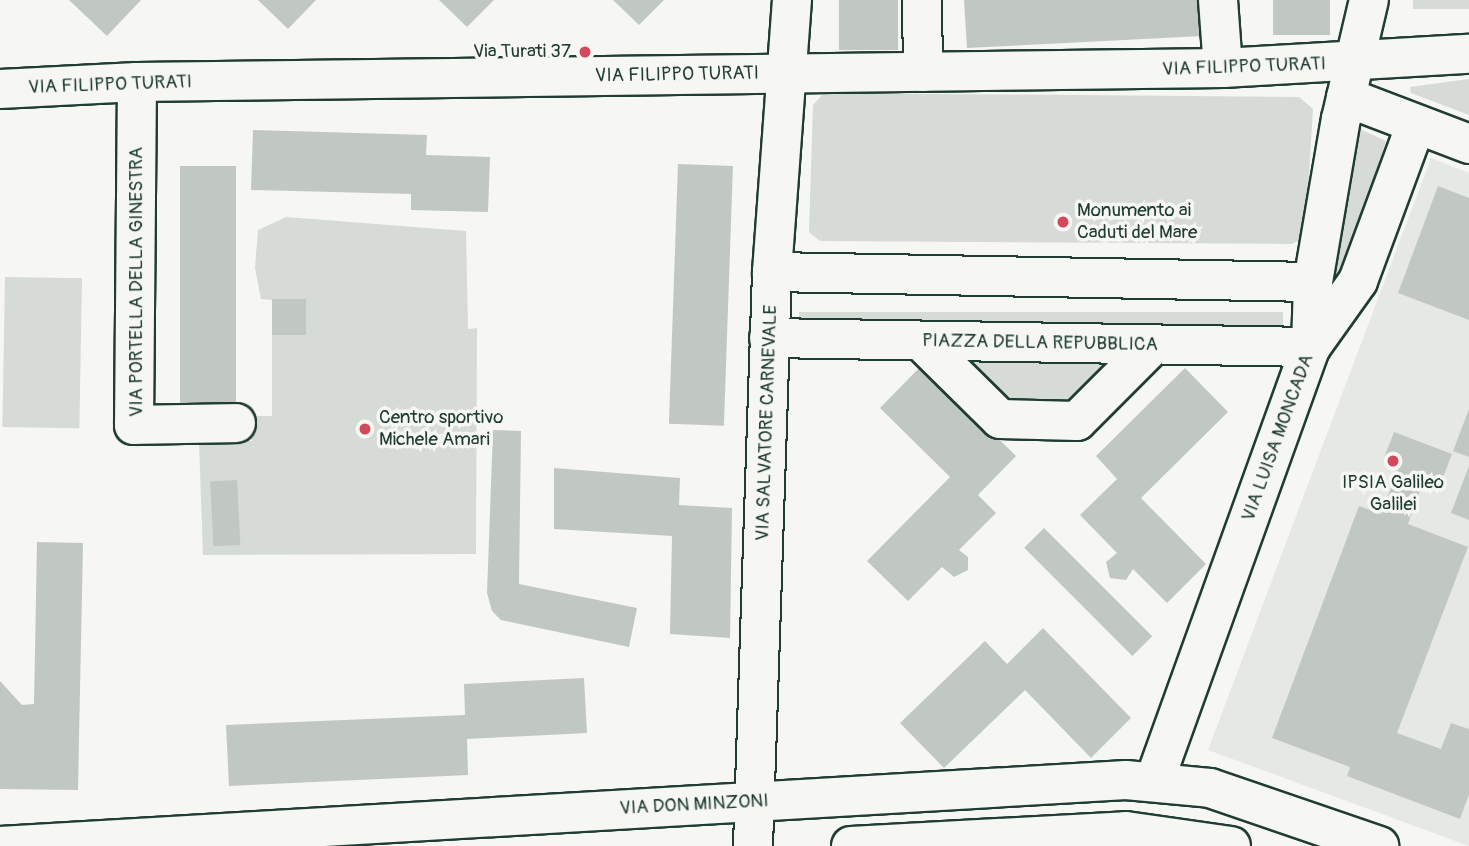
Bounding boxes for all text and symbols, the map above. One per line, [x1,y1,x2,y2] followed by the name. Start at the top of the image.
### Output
[473,41,571,63] place label: Via Turati 37
[577,44,593,60] marker: Via Turati 37
[1162,53,1326,81] street label: VIA FILIPPO TURATI
[595,62,759,88] street label: VIA FILIPPO TURATI
[28,71,192,99] street label: VIA FILIPPO TURATI
[126,147,148,417] street label: VIA PORTELLA DELLA GINESTRA
[1077,200,1197,244] place label: Monumento ai Caduti del Mare
[1055,214,1071,230] marker: Monumento ai Caduti del Mare
[751,305,783,541] street label: VIA SALVATORE CARNEVALE
[922,330,1158,356] street label: PIAZZA DELLA REPUBBLICA
[1237,351,1319,525] street label: VIA LUISA MONCADA
[379,407,503,451] place label: Centro sportivo Michele Amari
[357,421,373,437] marker: Centro sportivo Michele Amari
[1385,453,1401,469] marker: IPSIA Galileo Galilei
[1342,472,1444,516] place label: IPSIA Galileo Galilei
[619,790,769,820] street label: VIA DON MINZONI

